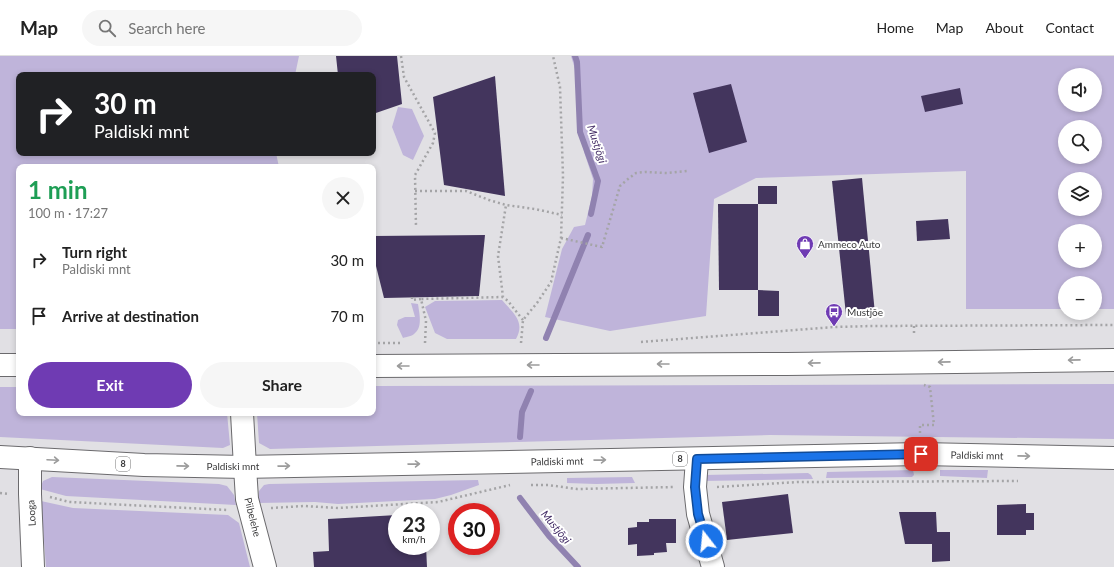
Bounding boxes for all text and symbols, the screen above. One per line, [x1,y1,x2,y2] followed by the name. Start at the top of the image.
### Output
[82,10,362,46] search box
[20,16,58,39] text: Map
[96,17,118,39] icon: search
[128,19,206,37] text: Search here
[876,19,914,36] text: Home
[936,19,963,36] text: Map
[985,19,1023,36] text: About
[1045,19,1094,36] text: Contact
[1058,68,1102,320] map controls
[1058,68,1102,112] button: sound
[94,86,157,120] text: 30 m
[28,88,80,140] icon: right
[94,120,189,142] text: Paldiski mnt
[1058,120,1102,164] button: search
[585,123,610,165] water label: Mustjõgi
[1058,172,1102,216] button: layers
[28,175,88,204] text: 1 min
[322,177,364,219] button: close
[28,205,108,221] text: 100 m · 17:27
[1058,224,1102,268] button: +
[795,234,815,259] shop icon: Ammeco Auto
[818,238,881,250] place label: Ammeco Auto
[62,243,127,261] text: Turn right
[28,249,50,271] icon: right
[330,251,364,269] text: 30 m
[62,261,131,277] text: Paldiski mnt
[1058,276,1102,320] button: −
[824,302,844,327] bus stop icon: Mustjõe
[28,305,50,327] icon: arrive
[847,306,883,318] place label: Mustjõe
[62,307,199,325] text: Arrive at destination
[330,307,364,325] text: 70 m
[1068,356,1081,364] one-way arrow
[938,358,951,366] one-way arrow
[657,360,670,368] one-way arrow
[808,360,821,367] one-way arrow
[527,361,540,369] one-way arrow
[28,362,192,408] button: Exit
[200,362,364,408] button: Share
[397,362,410,370] one-way arrow
[904,437,938,471] pin
[910,443,932,465] icon: arrive
[950,449,1004,461] street label: Paldiski mnt
[673,452,687,466] road number: 8
[1017,452,1030,460] one-way arrow
[530,455,584,467] street label: Paldiski mnt
[46,456,59,463] one-way arrow
[116,457,130,471] road number: 8
[593,457,606,464] one-way arrow
[207,460,260,472] street label: Paldiski mnt
[407,460,420,468] one-way arrow
[176,462,189,470] one-way arrow
[277,462,290,470] one-way arrow
[242,496,264,538] street label: Piibelehe
[24,500,38,526] street label: Looga
[448,503,500,555] speed limit sign: 30
[539,507,574,546] water label: Mustjõgi
[402,512,426,536] text: 23
[685,520,727,562] position arrow
[402,533,426,545] text: km/h

